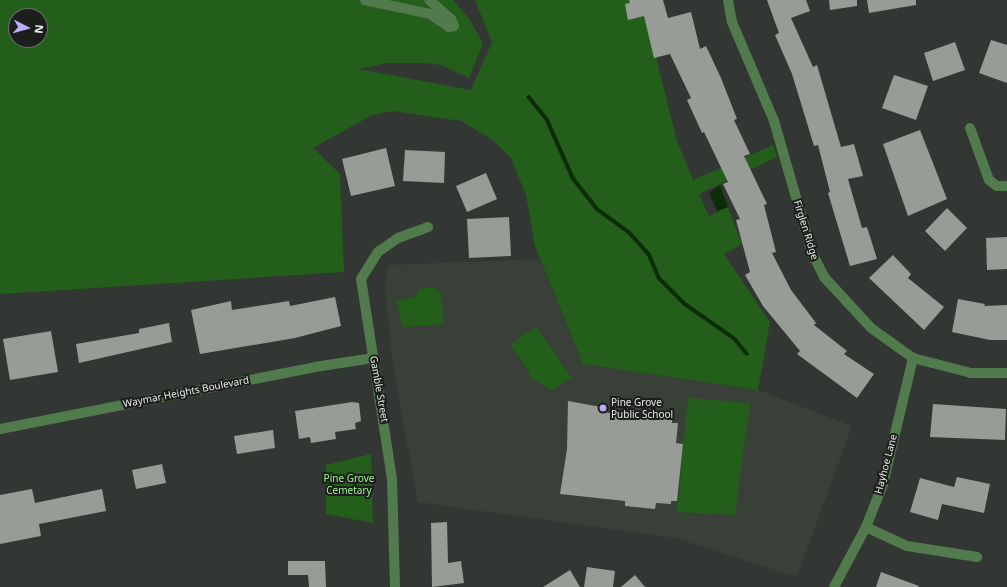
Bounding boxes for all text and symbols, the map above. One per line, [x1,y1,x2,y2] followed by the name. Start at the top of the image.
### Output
[8,8,48,48] north arrow
[32,24,47,34] text: N
[791,199,821,261] street label: Firglen Ridge
[367,355,391,423] street label: Gamble Street
[122,374,250,410] street label: Waymar Heights Boulevard
[611,396,673,420] place label: Pine Grove Public School
[598,403,608,413] marker: Pine Grove Public School
[872,433,900,495] street label: Hayhoe Lane
[324,472,374,496] park label: Pine Grove Cemetary

